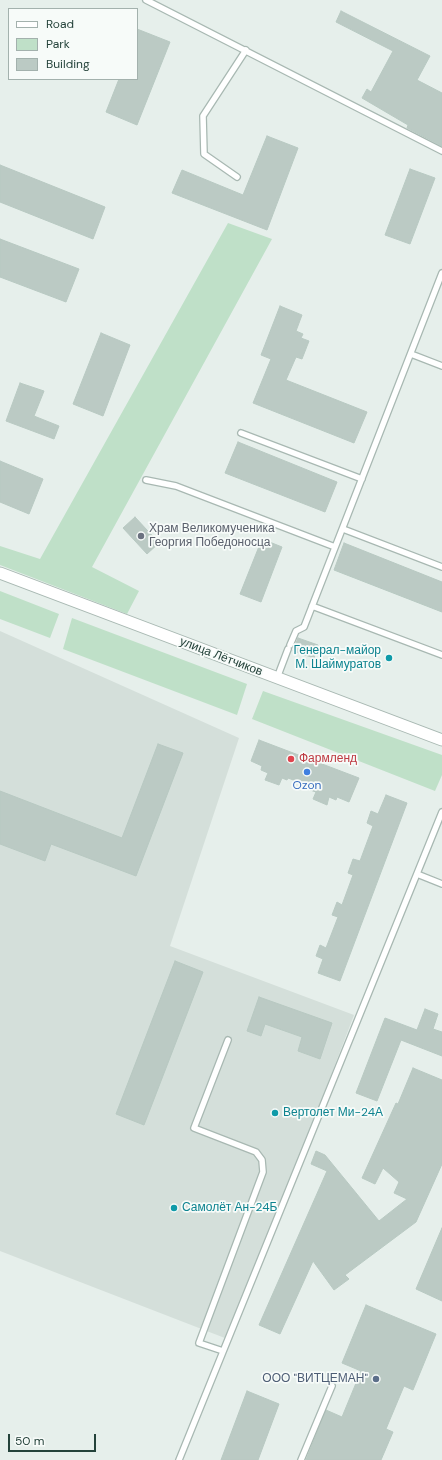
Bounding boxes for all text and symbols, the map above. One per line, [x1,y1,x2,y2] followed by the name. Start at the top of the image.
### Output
[8,8,138,80] legend
[46,16,74,32] text: Road
[46,36,70,52] text: Park
[46,56,90,72] text: Building
[149,522,275,550] place label: Храм Великомученика Георгия Победоносца
[136,531,146,541] marker: Храм Великомученика Георгия Победоносца
[178,635,264,679] street label: улица Лётчиков
[294,644,381,672] place label: Генерал-майор М. Шаймуратов
[384,653,394,663] marker: Генерал-майор М. Шаймуратов
[299,752,357,766] place label: Фармленд
[286,754,296,764] marker: Фармленд
[302,767,312,777] marker: Ozon
[293,779,321,793] place label: Ozon
[283,1106,383,1120] place label: Вертолет Ми-24А
[270,1108,280,1118] marker: Вертолет Ми-24А
[182,1201,277,1215] place label: Самолёт Ан-24Б
[169,1203,179,1213] marker: Самолёт Ан-24Б
[262,1372,368,1386] place label: ООО "ВИТЦЕМАН"
[371,1374,381,1384] marker: ООО "ВИТЦЕМАН"
[10,1426,98,1452] scale bar
[15,1433,44,1449] text: 50 m

